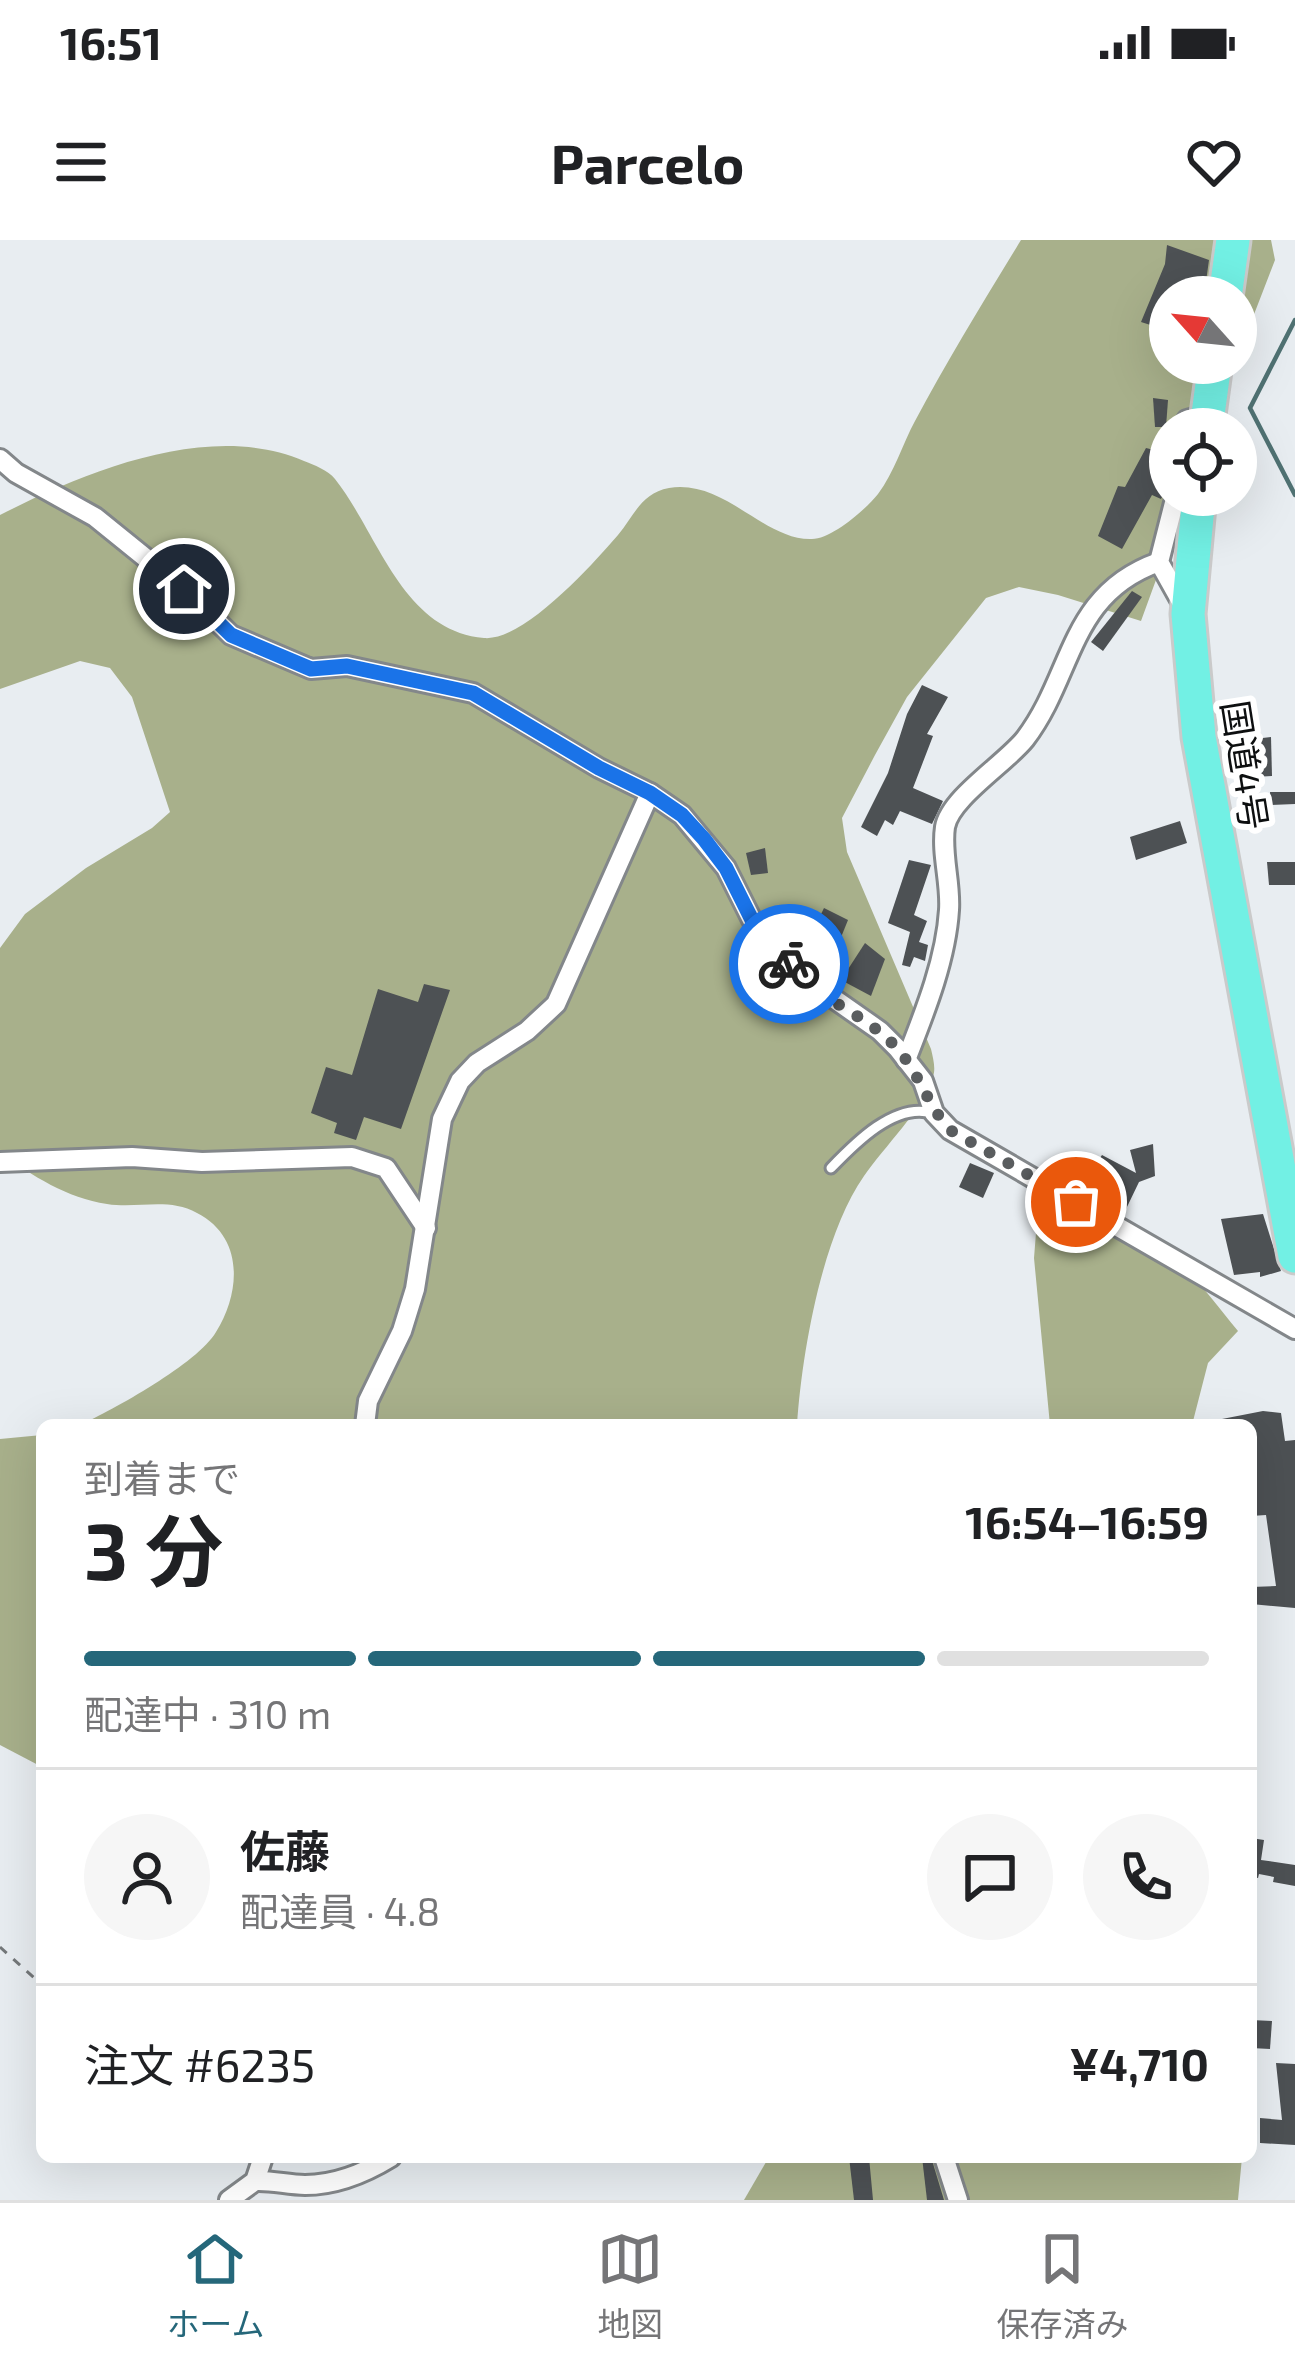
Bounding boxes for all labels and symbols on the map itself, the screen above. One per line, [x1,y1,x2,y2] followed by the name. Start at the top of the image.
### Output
[1149,276,1257,384] north arrow
[133,538,235,640] pin
[1215,697,1277,833] street label: 国道4号
[729,904,849,1024] courier
[1025,1151,1127,1253] pin

